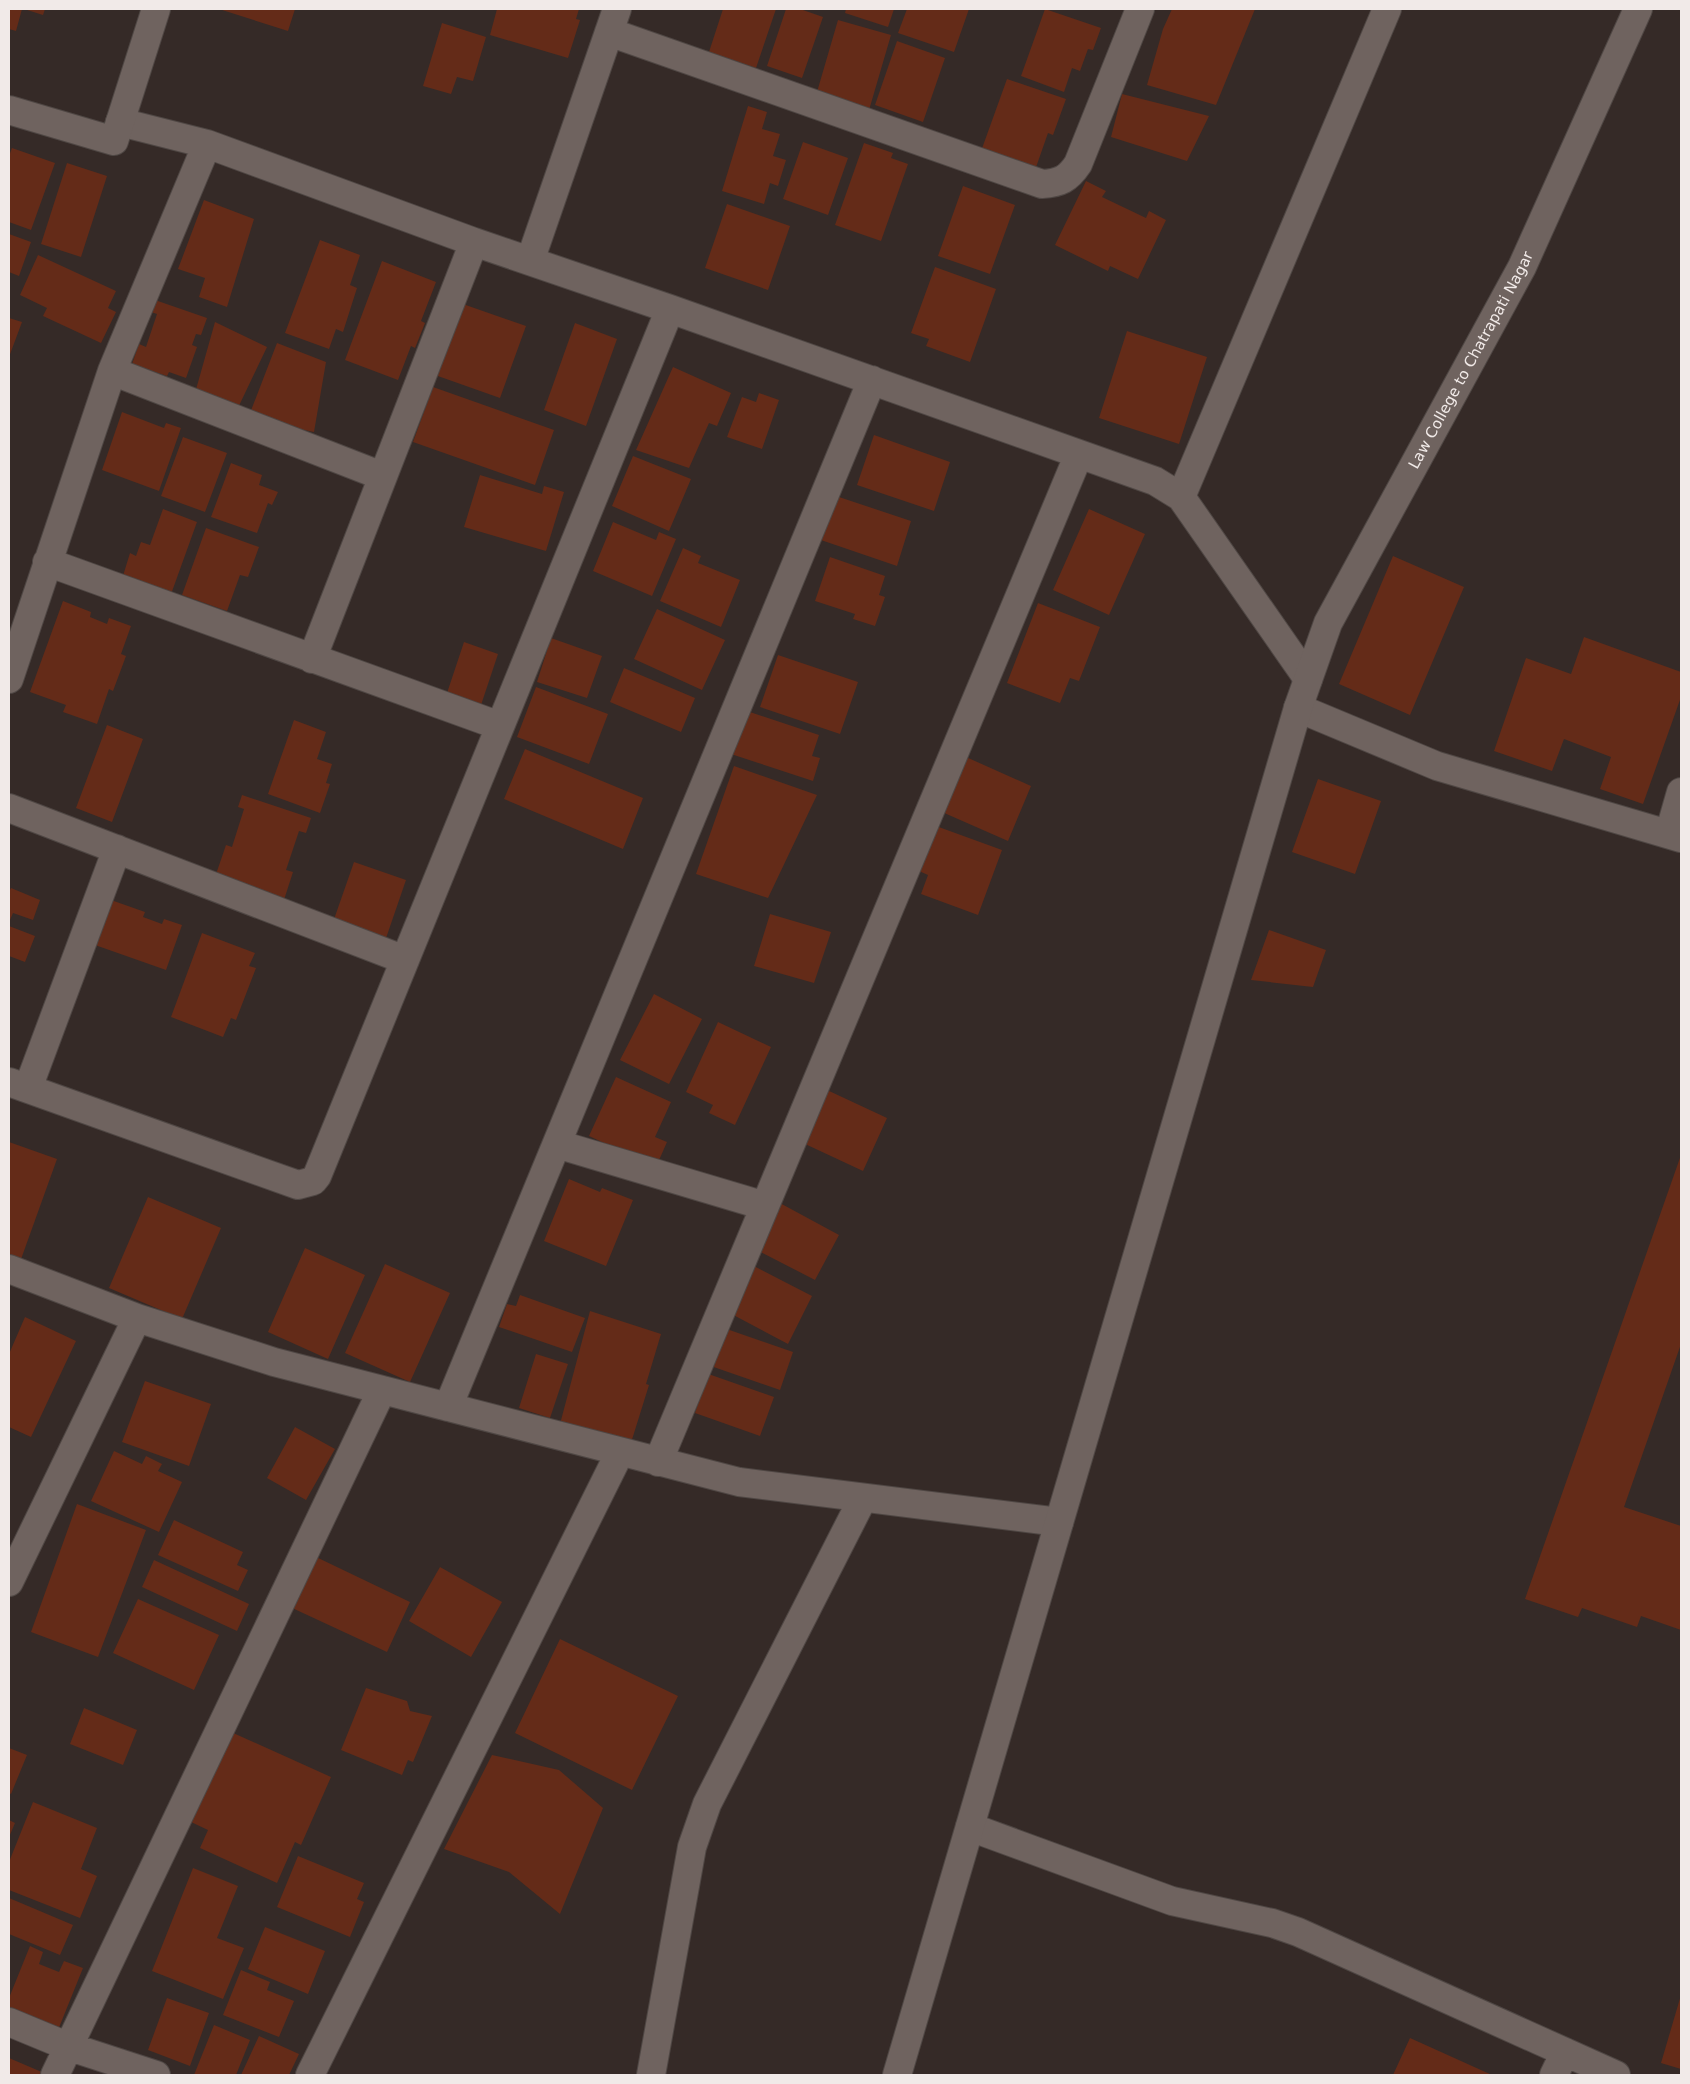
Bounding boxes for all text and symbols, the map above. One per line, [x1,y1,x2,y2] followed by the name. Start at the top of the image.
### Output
[1405,248,1537,472] street label: Law College to Chatrapati Nagar

